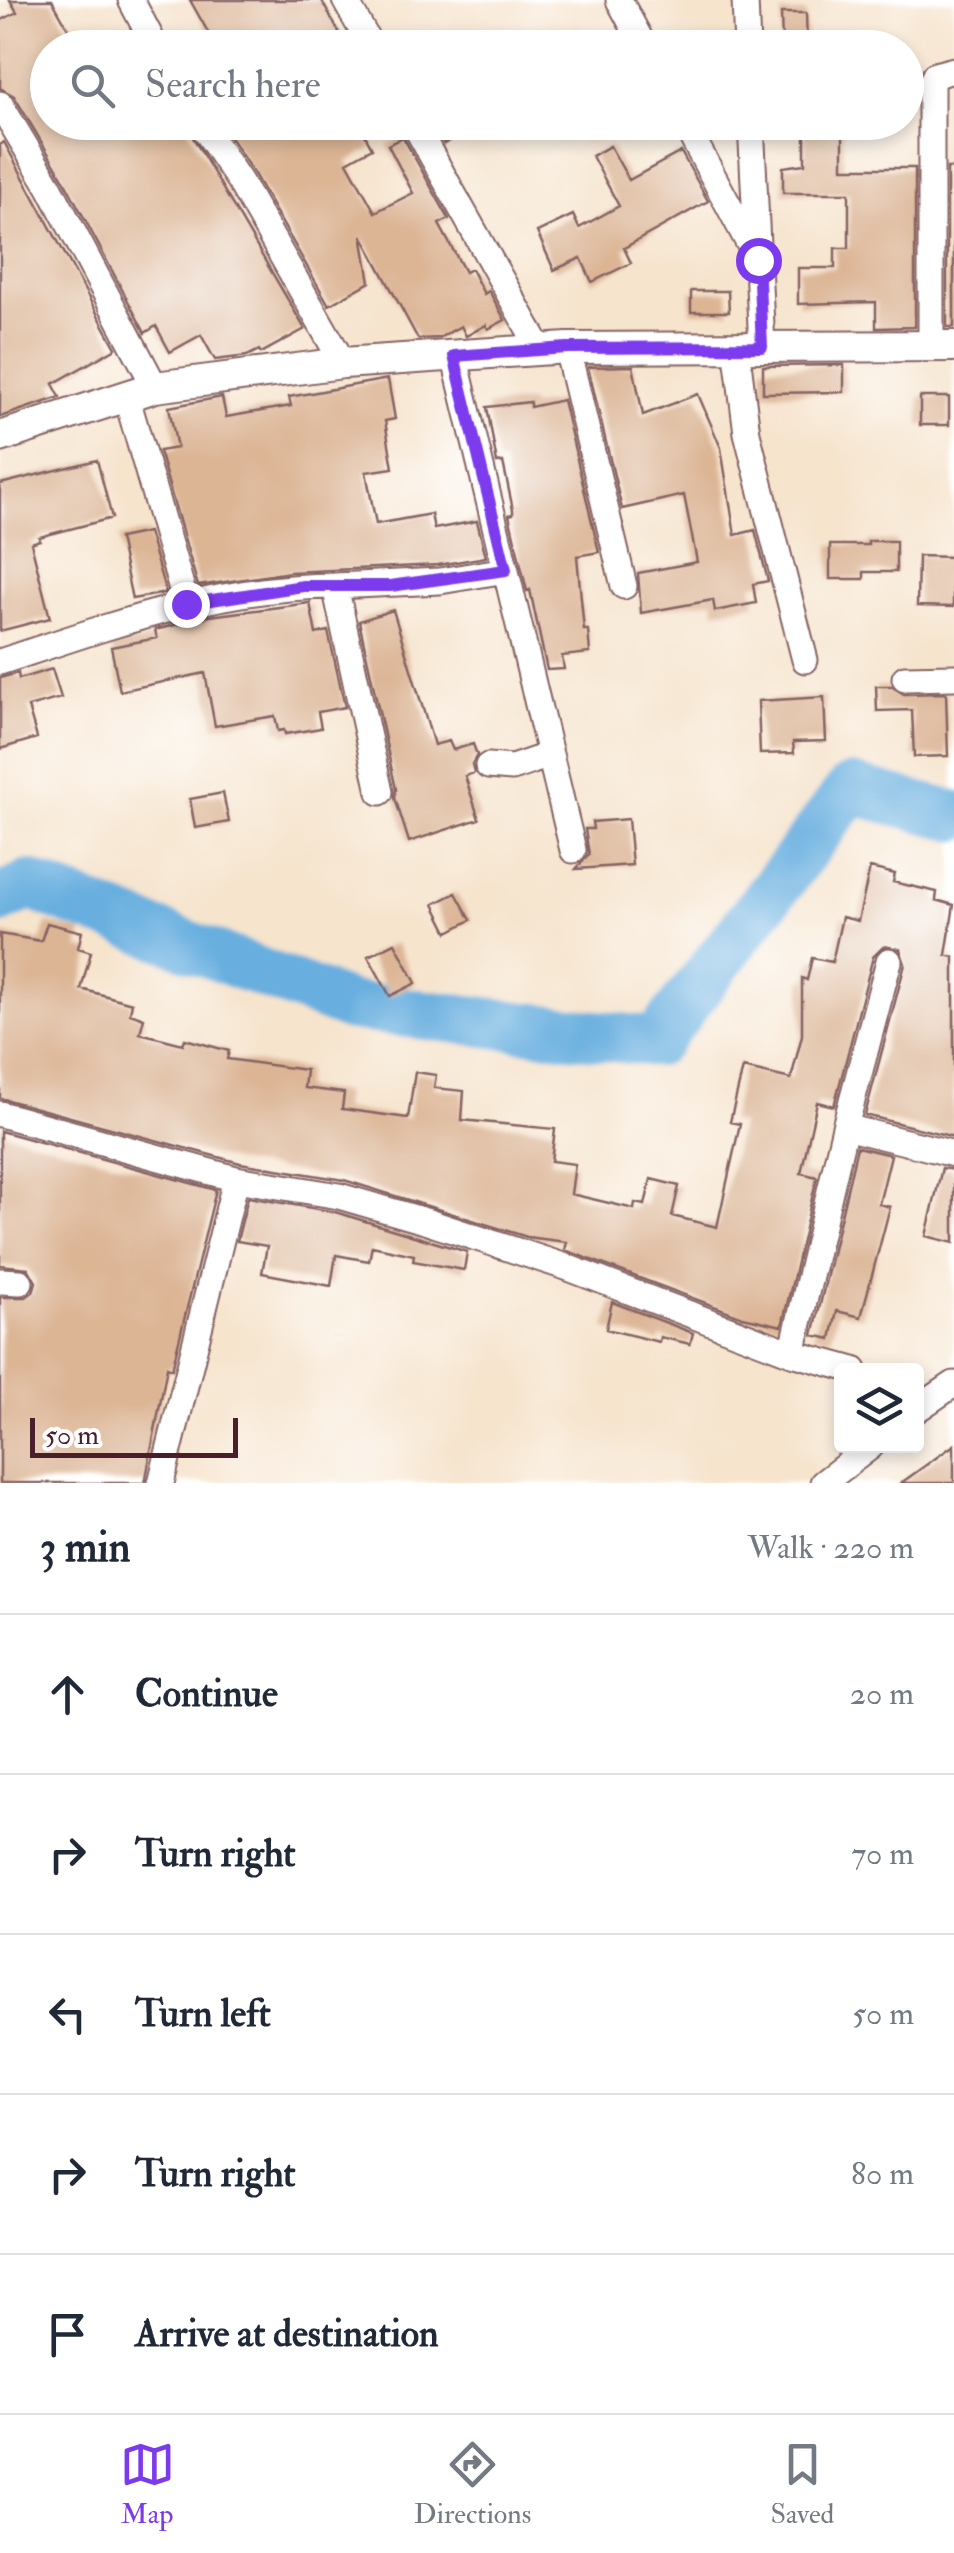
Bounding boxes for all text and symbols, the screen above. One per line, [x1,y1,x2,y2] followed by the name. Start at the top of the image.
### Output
[30,30,924,140] search box
[65,58,120,113] icon: search
[145,61,321,109] text: Search here
[736,238,782,284] route start
[164,582,210,628] route end
[834,1363,924,1453] map controls
[834,1363,924,1453] button: layers
[30,1413,238,1458] scale bar
[45,1418,99,1453] text: 50 m
[40,1522,130,1574] text: 3 min
[747,1528,914,1568] text: Walk · 220 m
[40,1667,95,1722] icon: ahead
[135,1670,278,1718] text: Continue
[850,1674,914,1714] text: 20 m
[40,1827,95,1882] icon: right
[135,1830,296,1878] text: Turn right
[851,1834,914,1874] text: 70 m
[40,1987,95,2042] icon: left
[135,1990,271,2038] text: Turn left
[852,1994,914,2034] text: 50 m
[40,2147,95,2202] icon: right
[135,2150,296,2198] text: Turn right
[851,2154,914,2194] text: 80 m
[40,2307,95,2362] icon: arrive
[135,2310,439,2358] text: Arrive at destination
[120,2437,175,2532] tab: Map
[414,2437,531,2532] tab: Directions
[770,2437,834,2532] tab: Saved

